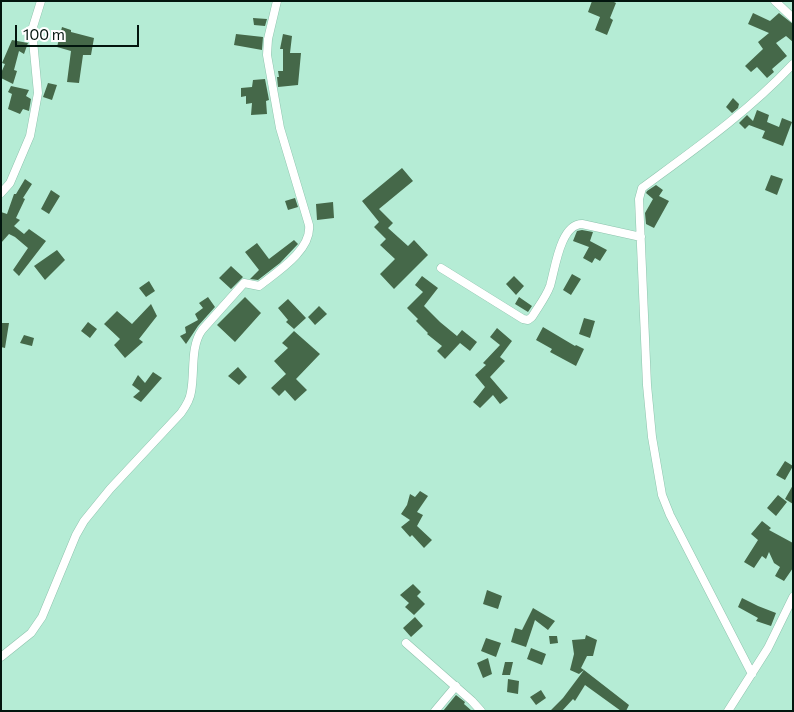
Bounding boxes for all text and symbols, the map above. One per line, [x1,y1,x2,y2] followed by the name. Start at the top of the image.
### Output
[18,15,141,47] scale bar
[23,25,65,43] text: 100 m

